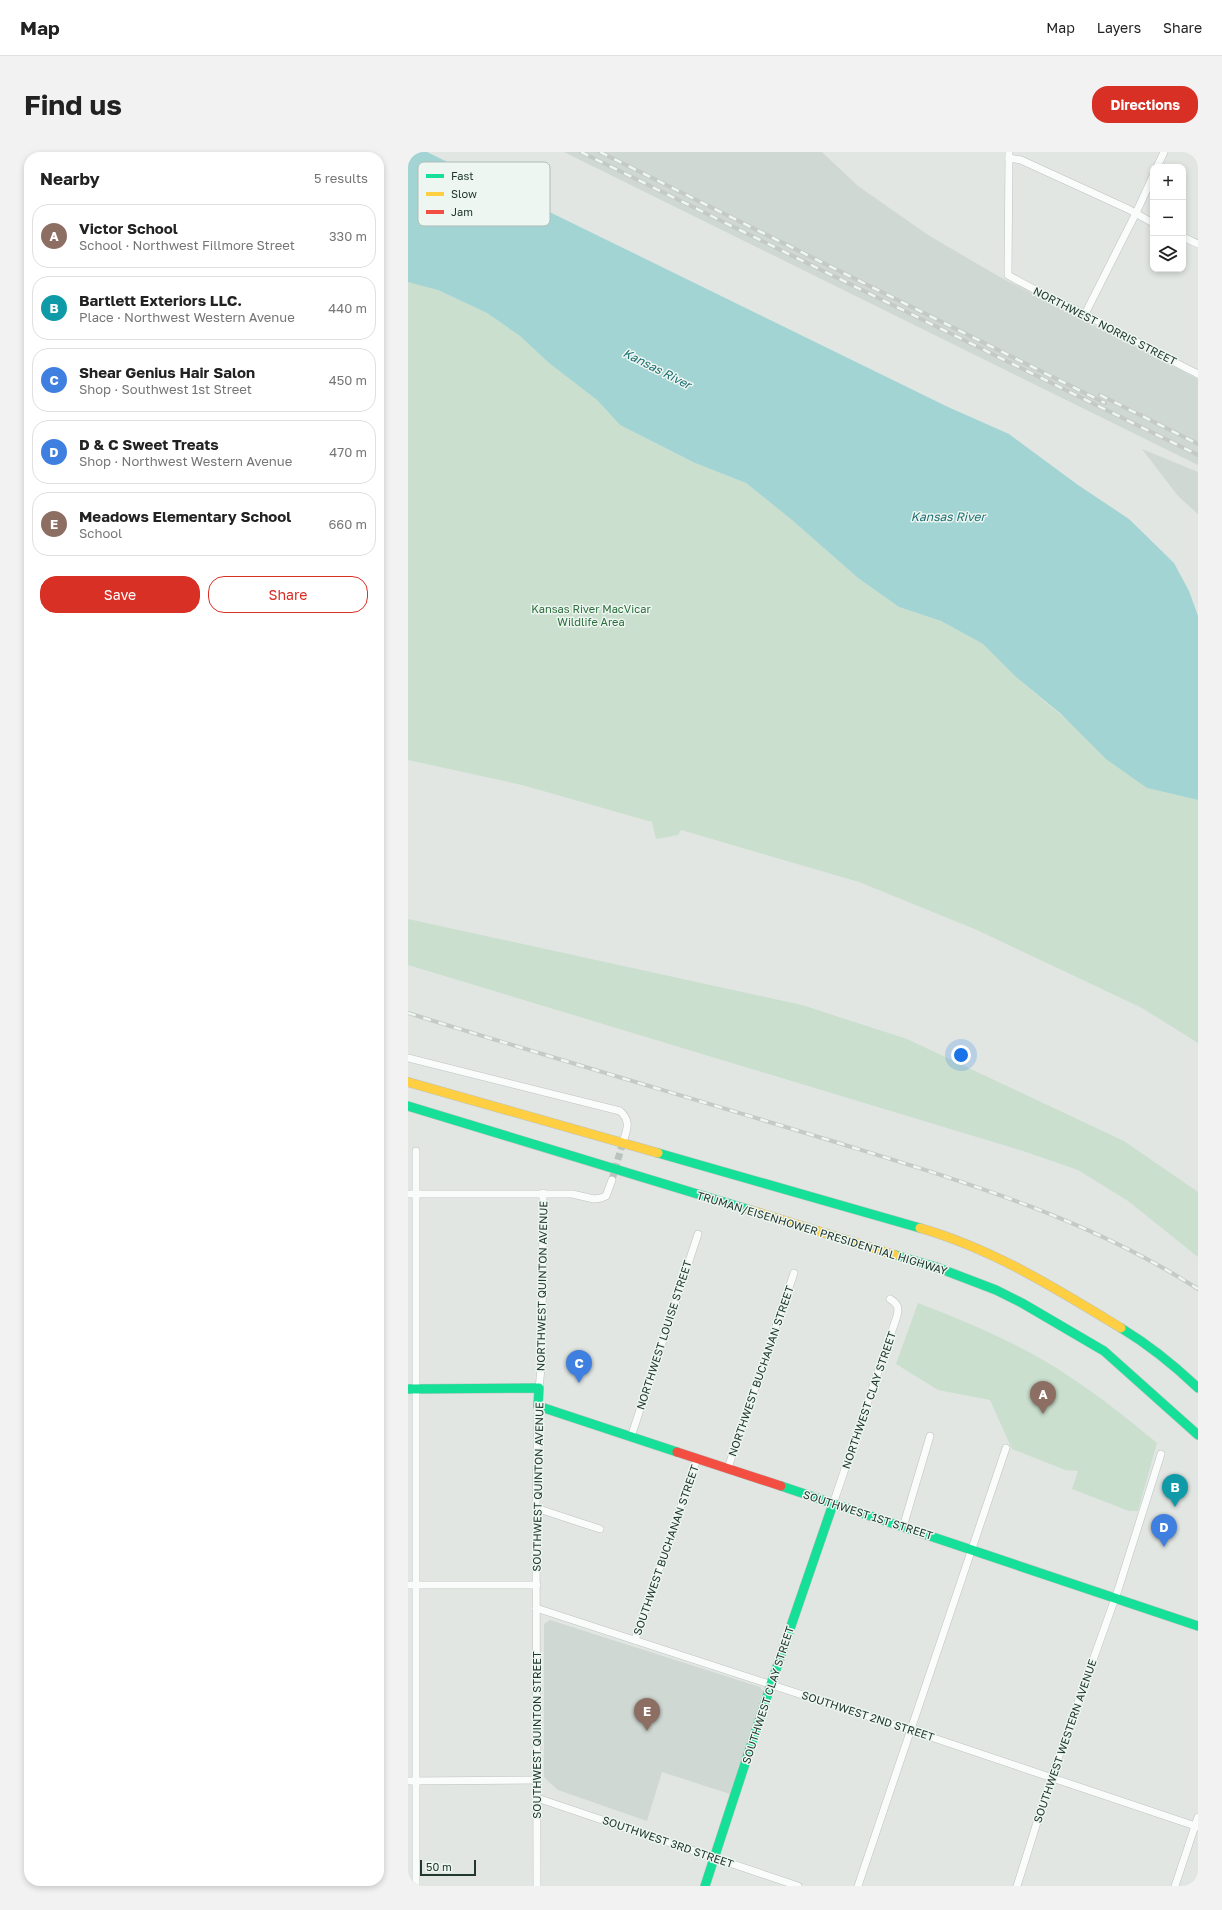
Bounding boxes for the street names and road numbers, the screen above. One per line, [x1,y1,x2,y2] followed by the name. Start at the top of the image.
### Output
[1031,284,1179,368] street label: NORTHWEST NORRIS STREET
[695,1188,949,1277] street label: TRUMAN/EISENHOWER PRESIDENTIAL HIGHWAY
[534,1200,549,1371] street label: NORTHWEST QUINTON AVENUE
[633,1258,694,1411] street label: NORTHWEST LOUISE STREET
[725,1284,796,1458] street label: NORTHWEST BUCHANAN STREET
[839,1329,898,1470] street label: NORTHWEST CLAY STREET
[530,1402,545,1572] street label: SOUTHWEST QUINTON AVENUE
[630,1463,701,1637] street label: SOUTHWEST BUCHANAN STREET
[802,1487,935,1542] street label: SOUTHWEST 1ST STREET
[739,1624,796,1765] street label: SOUTHWEST CLAY STREET
[530,1651,543,1819] street label: SOUTHWEST QUINTON STREET
[1030,1657,1099,1824] street label: SOUTHWEST WESTERN AVENUE
[800,1688,936,1743] street label: SOUTHWEST 2ND STREET
[601,1813,736,1870] street label: SOUTHWEST 3RD STREET

